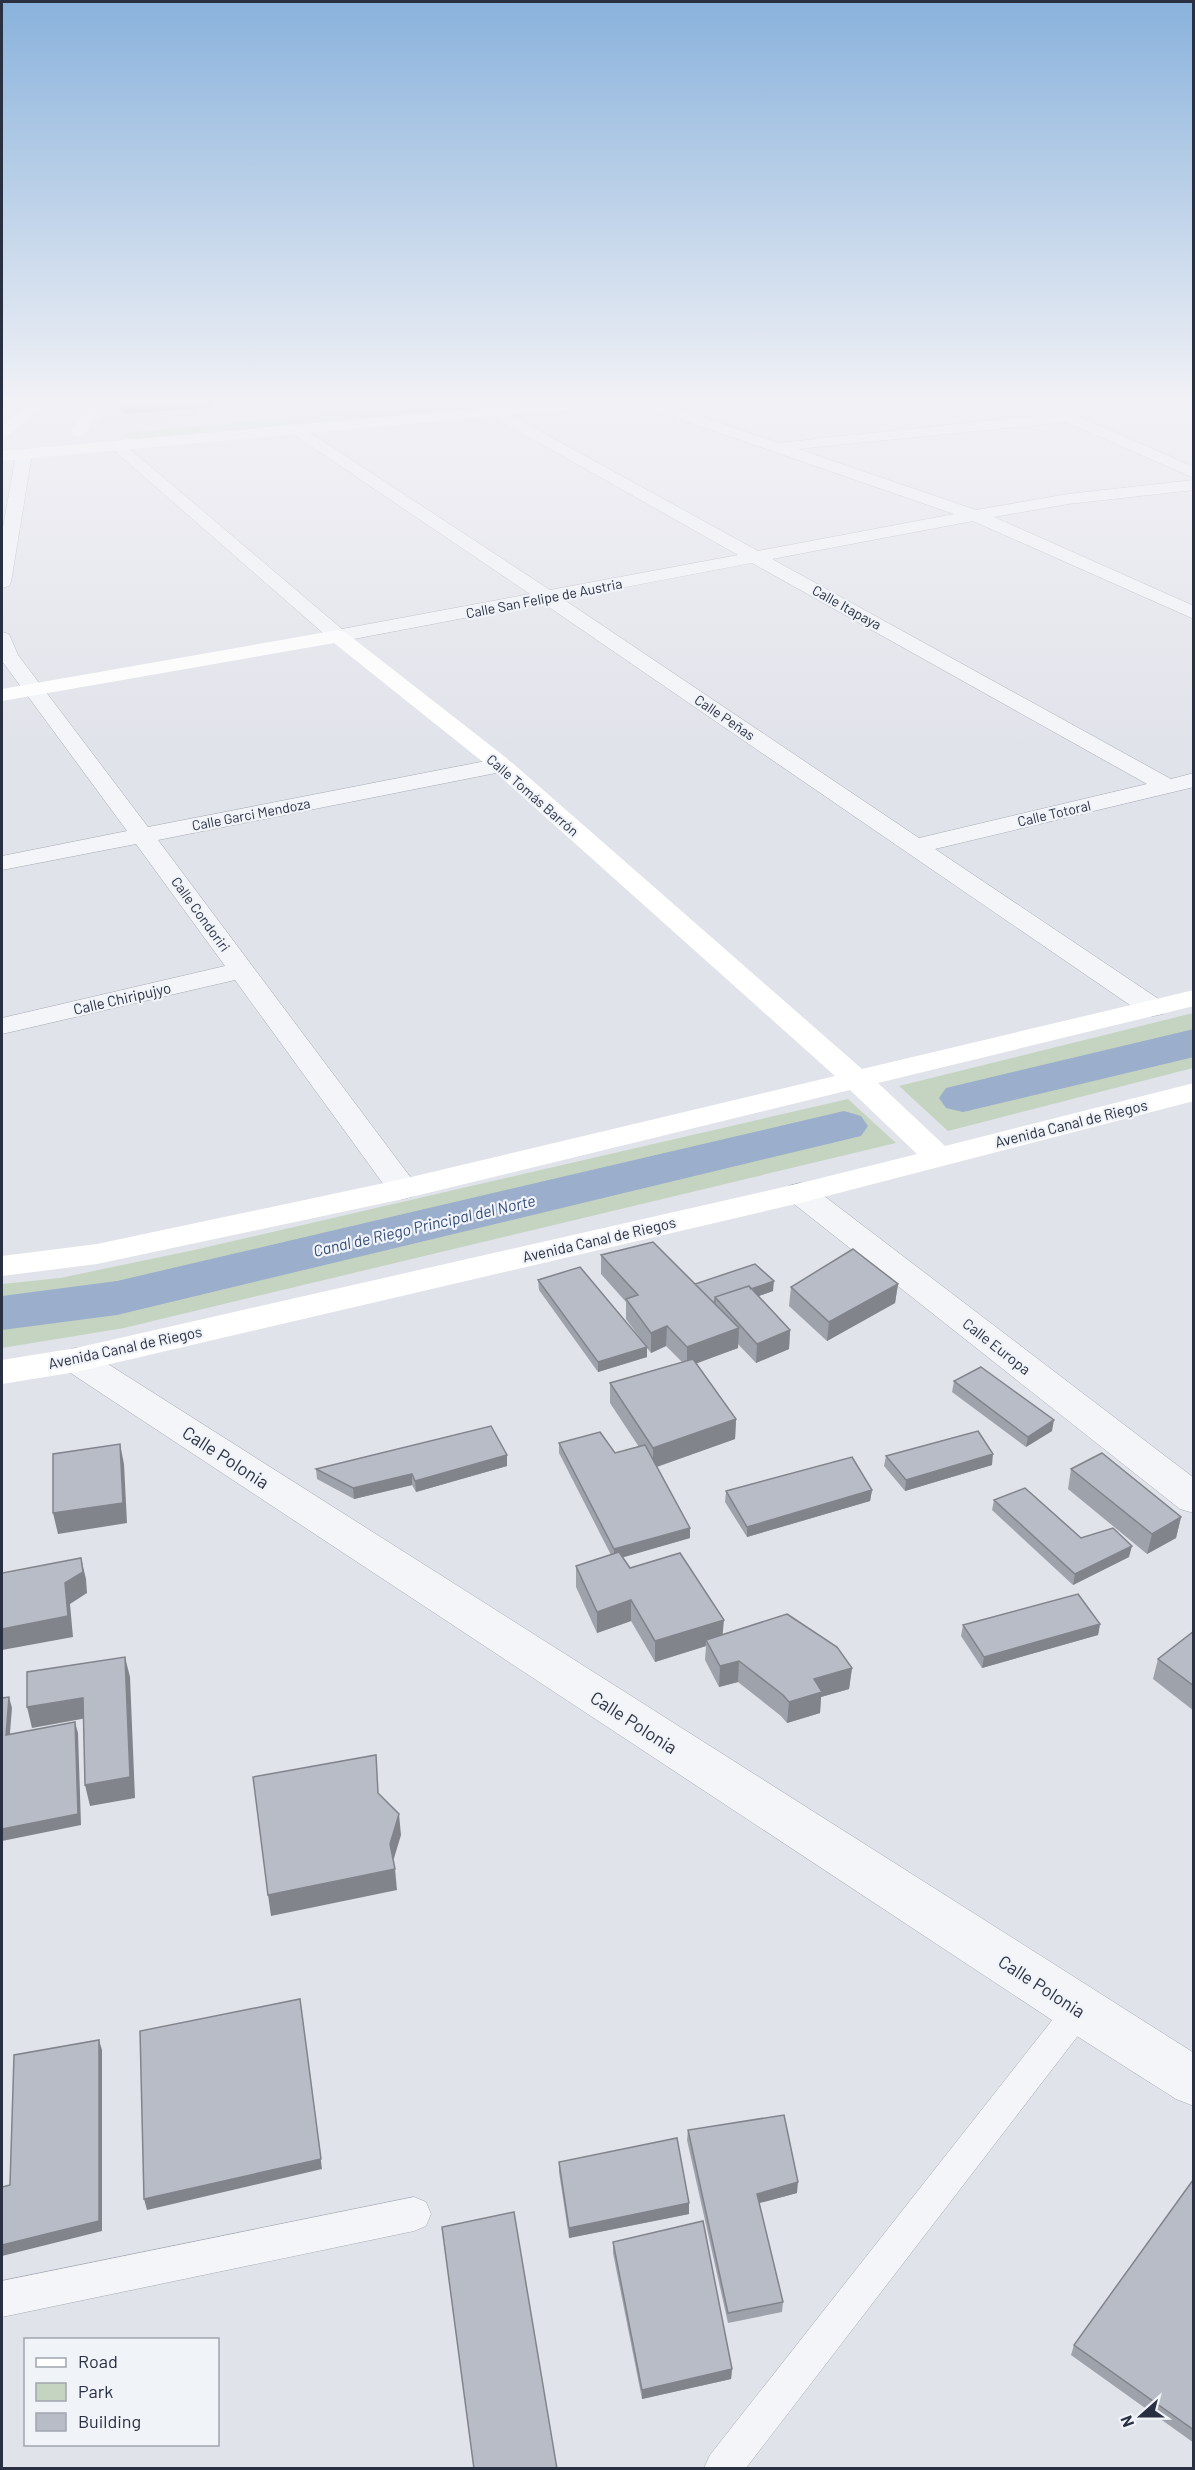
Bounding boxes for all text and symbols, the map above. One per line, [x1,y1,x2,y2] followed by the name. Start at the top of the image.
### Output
[464,574,624,622] street label: Calle San Felipe de Austria
[809,581,885,633] street label: Calle Itapaya
[692,691,759,744] street label: Calle Peñas
[484,750,582,840] street label: Calle Tomás Barrón
[190,794,312,834] street label: Calle Garci Mendoza
[1016,796,1092,830] street label: Calle Totoral
[168,873,234,955] street label: Calle Condoriri
[71,978,173,1018] street label: Calle Chiripujyo
[993,1095,1149,1151] street label: Avenida Canal de Riegos
[311,1190,537,1260] water label: Canal de Riego Principal del Norte
[521,1213,677,1265] street label: Avenida Canal de Riegos
[959,1314,1035,1378] street label: Calle Europa
[46,1322,204,1372] street label: Avenida Canal de Riegos
[178,1421,274,1493] street label: Calle Polonia
[586,1686,682,1758] street label: Calle Polonia
[994,1950,1090,2022] street label: Calle Polonia
[24,2338,219,2446] legend
[78,2350,118,2372] text: Road
[78,2380,113,2402] text: Park
[1111,2386,1171,2446] north arrow
[78,2410,141,2432] text: Building
[1116,2413,1137,2430] text: N

